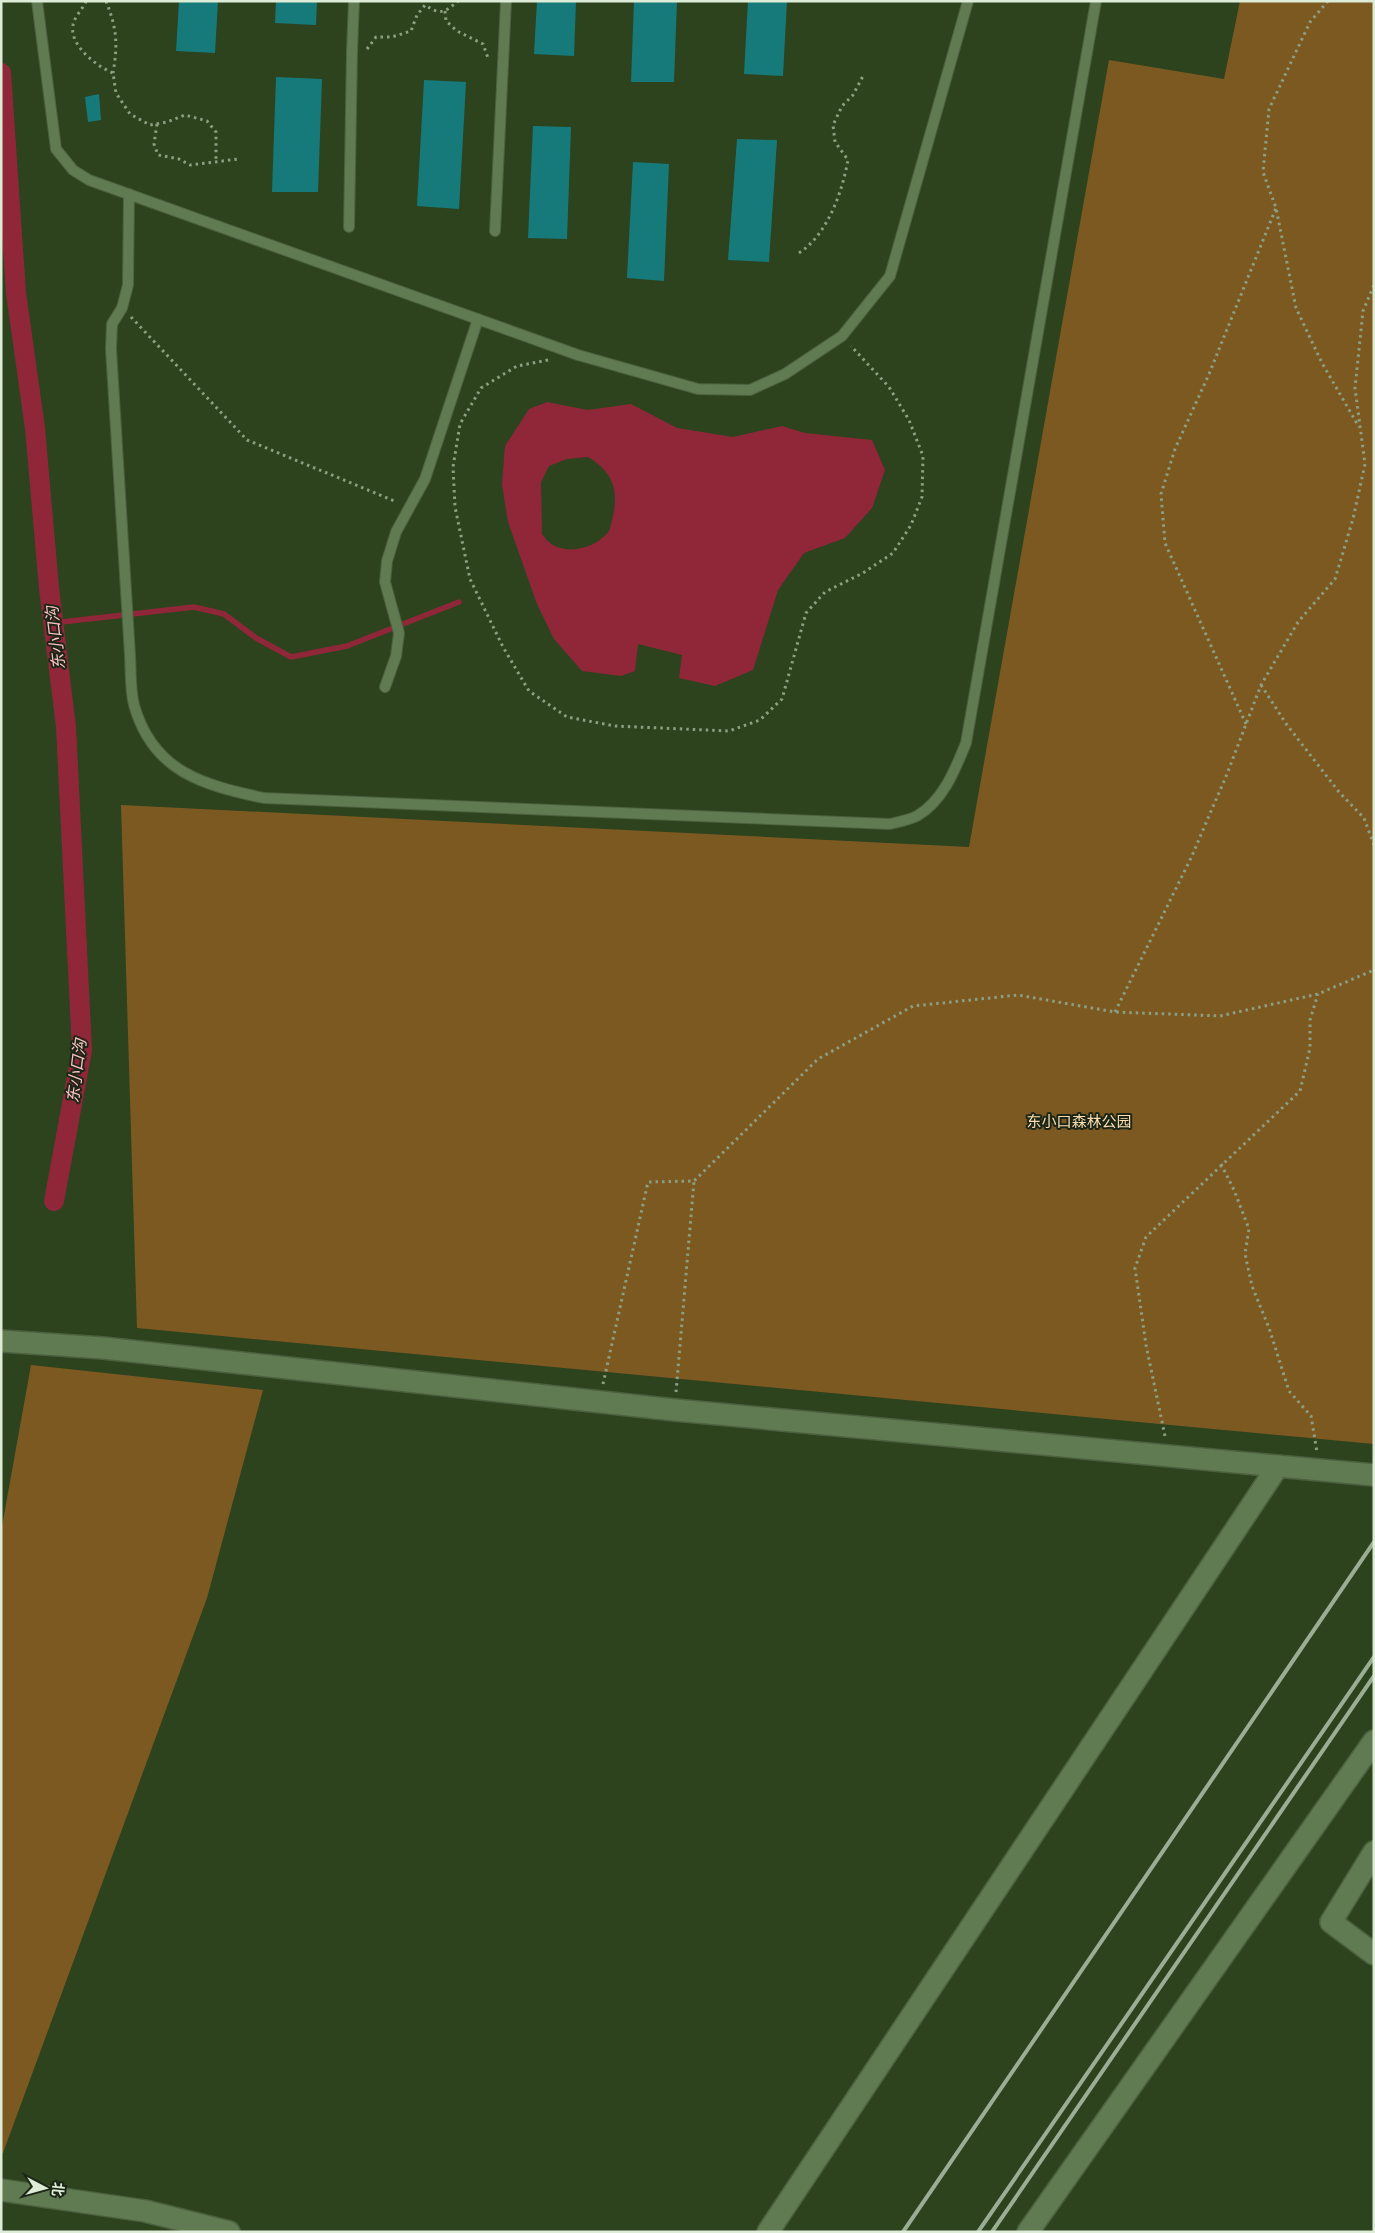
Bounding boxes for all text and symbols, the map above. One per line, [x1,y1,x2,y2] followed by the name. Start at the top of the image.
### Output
[41,603,69,671] water label: 东小口沟
[62,1036,90,1104] water label: 东小口沟
[1026,1112,1132,1131] park label: 东小口森林公园
[20,2163,70,2213] north arrow
[48,2181,68,2197] text: 北

